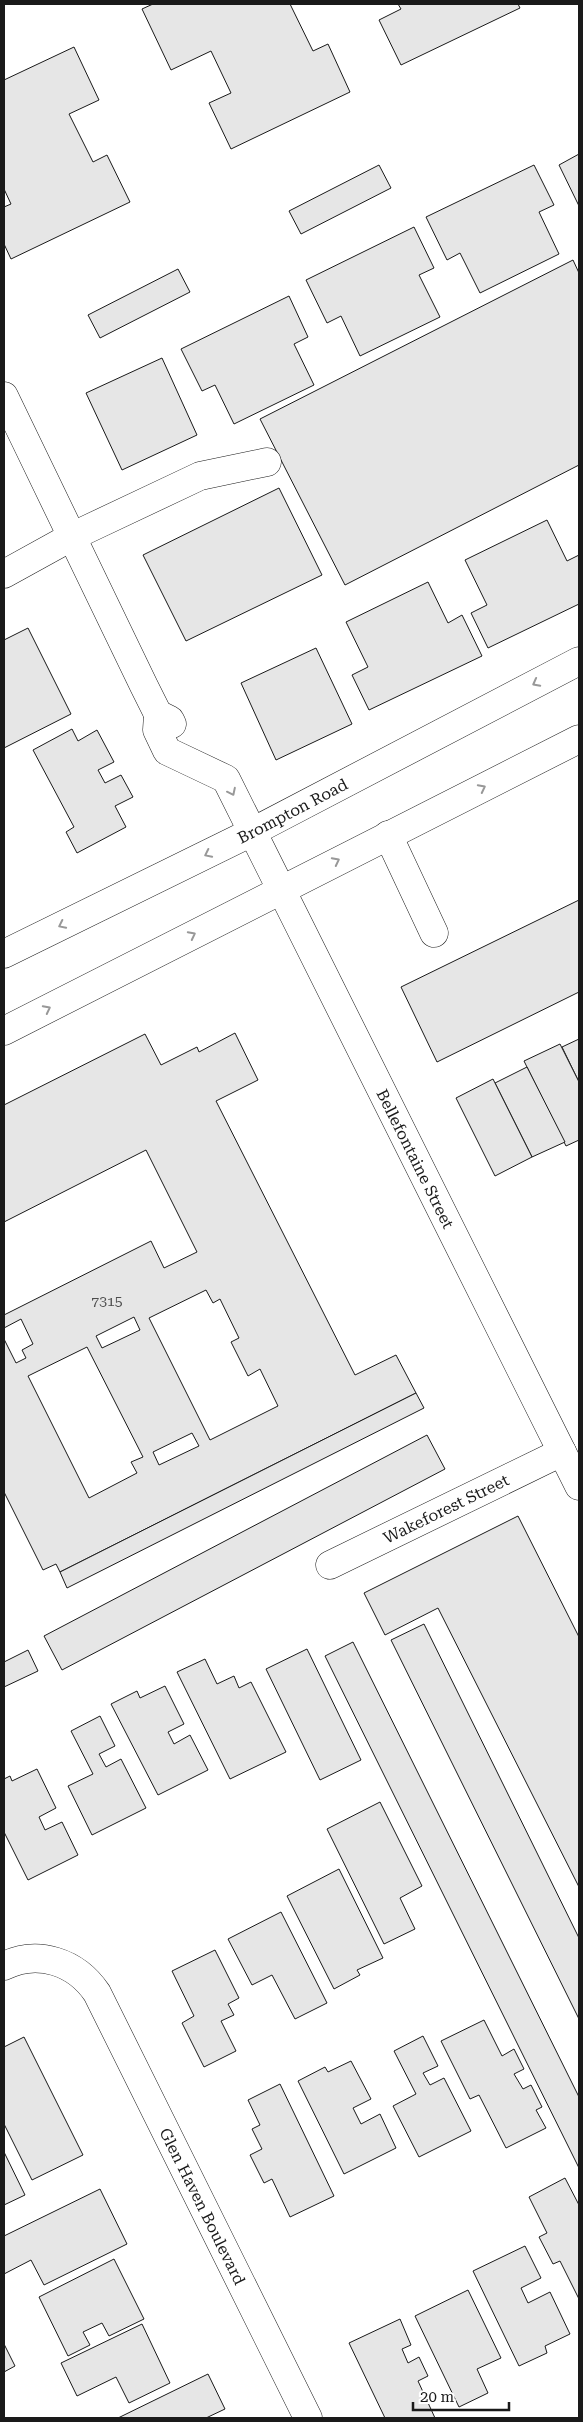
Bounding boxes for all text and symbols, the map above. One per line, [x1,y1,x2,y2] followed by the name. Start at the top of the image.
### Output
[532,677,541,687] one-way arrow
[234,774,351,847] street label: Brompton Road
[476,784,485,794] one-way arrow
[226,787,236,796] one-way arrow
[204,848,213,858] one-way arrow
[331,857,340,867] one-way arrow
[58,919,67,929] one-way arrow
[186,931,195,941] one-way arrow
[42,1005,51,1015] one-way arrow
[373,1086,458,1232] street label: Bellefontaine Street
[91,1293,123,1309] house number: 7315
[380,1470,512,1547] street label: Wakeforest Street
[156,2125,250,2288] street label: Glen Haven Boulevard
[413,2380,509,2412] scale bar
[420,2388,455,2406] text: 20 m

